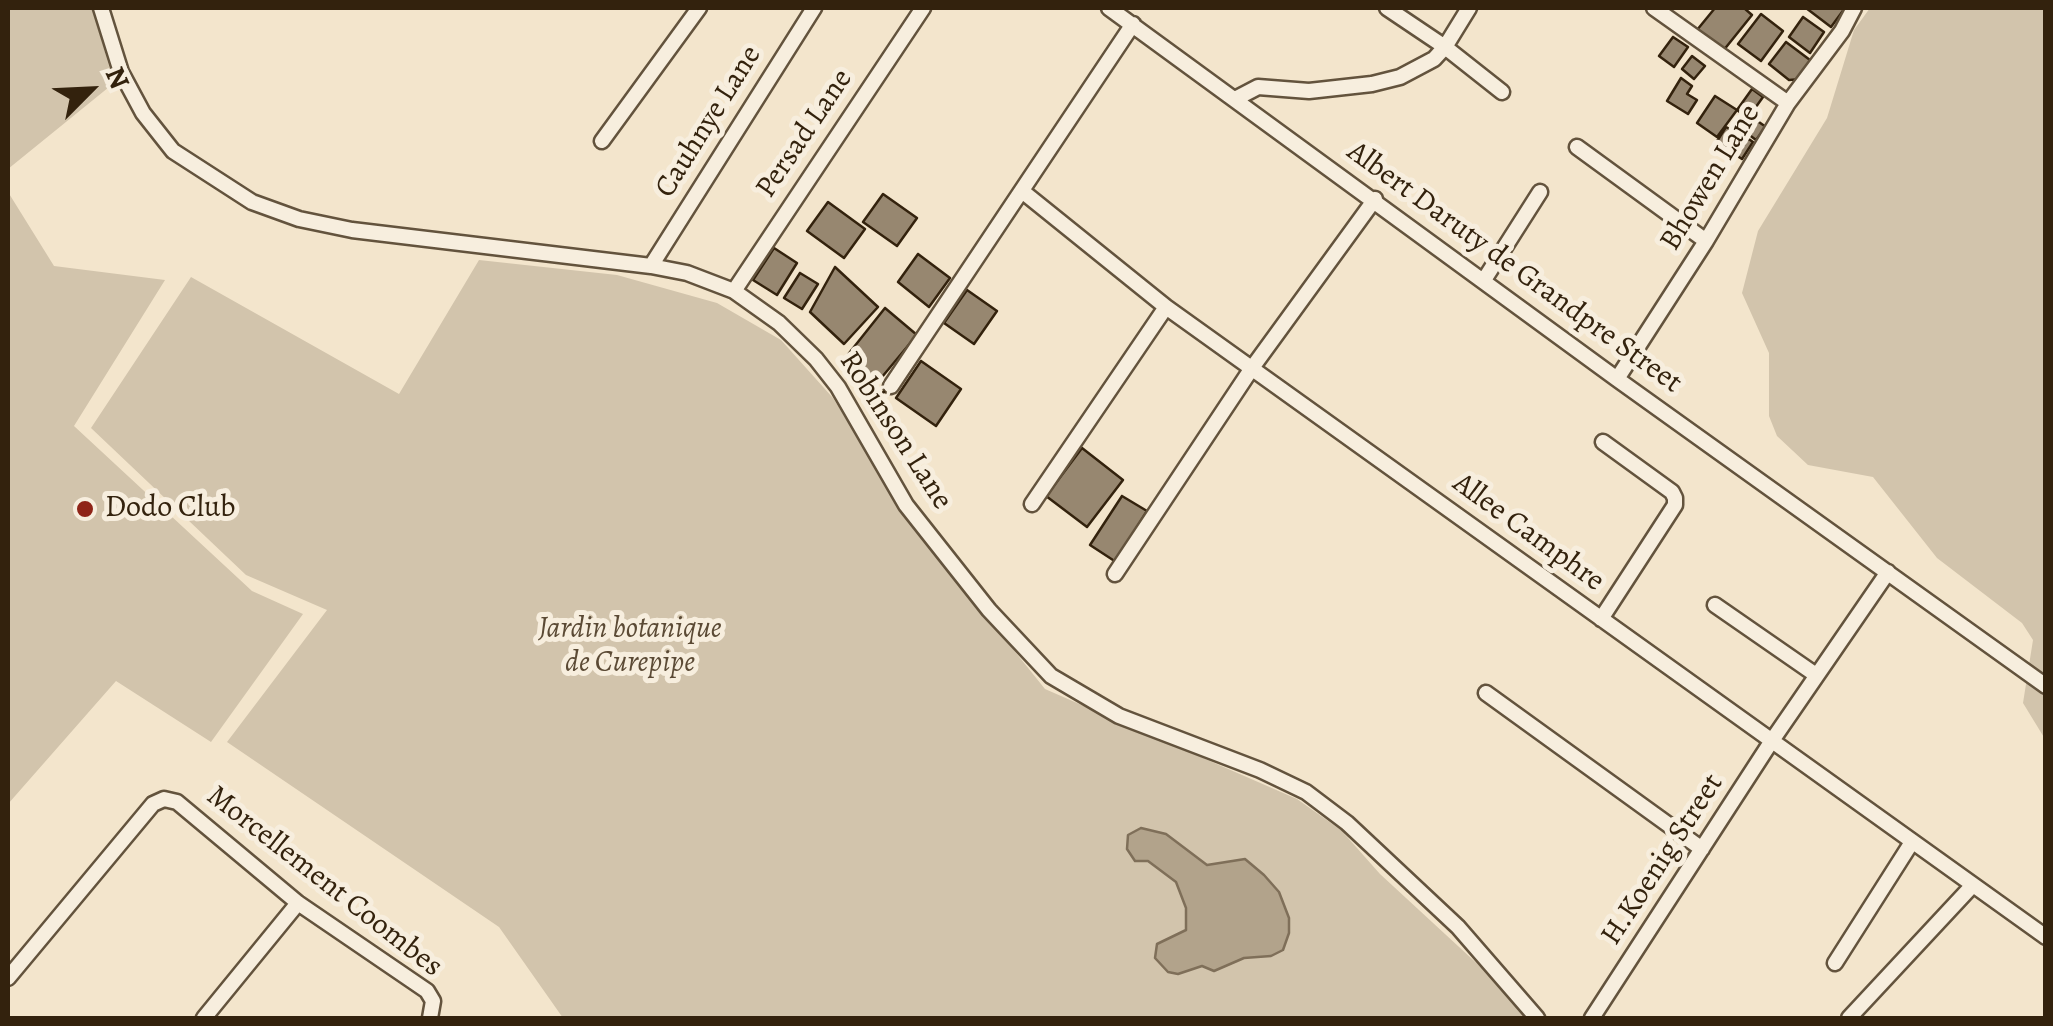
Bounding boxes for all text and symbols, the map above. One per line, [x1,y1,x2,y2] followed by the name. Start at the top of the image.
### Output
[648,39,770,205] street label: Cauhnye Lane
[40,40,140,140] north arrow
[96,61,139,95] text: N
[749,63,861,205] street label: Persad Lane
[1653,98,1769,258] street label: Bhowen Lane
[1340,134,1688,402] street label: Albert Daruty de Grandpre Street
[831,345,959,517] street label: Robinson Lane
[1445,466,1611,600] street label: Allee Camphre
[105,491,236,527] place label: Dodo Club
[74,498,96,520] marker: Dodo Club
[538,612,722,682] park label: Jardin botanique de Curepipe
[1594,768,1732,952] street label: H.Koenig Street
[199,779,449,985] street label: Morcellement Coombes

